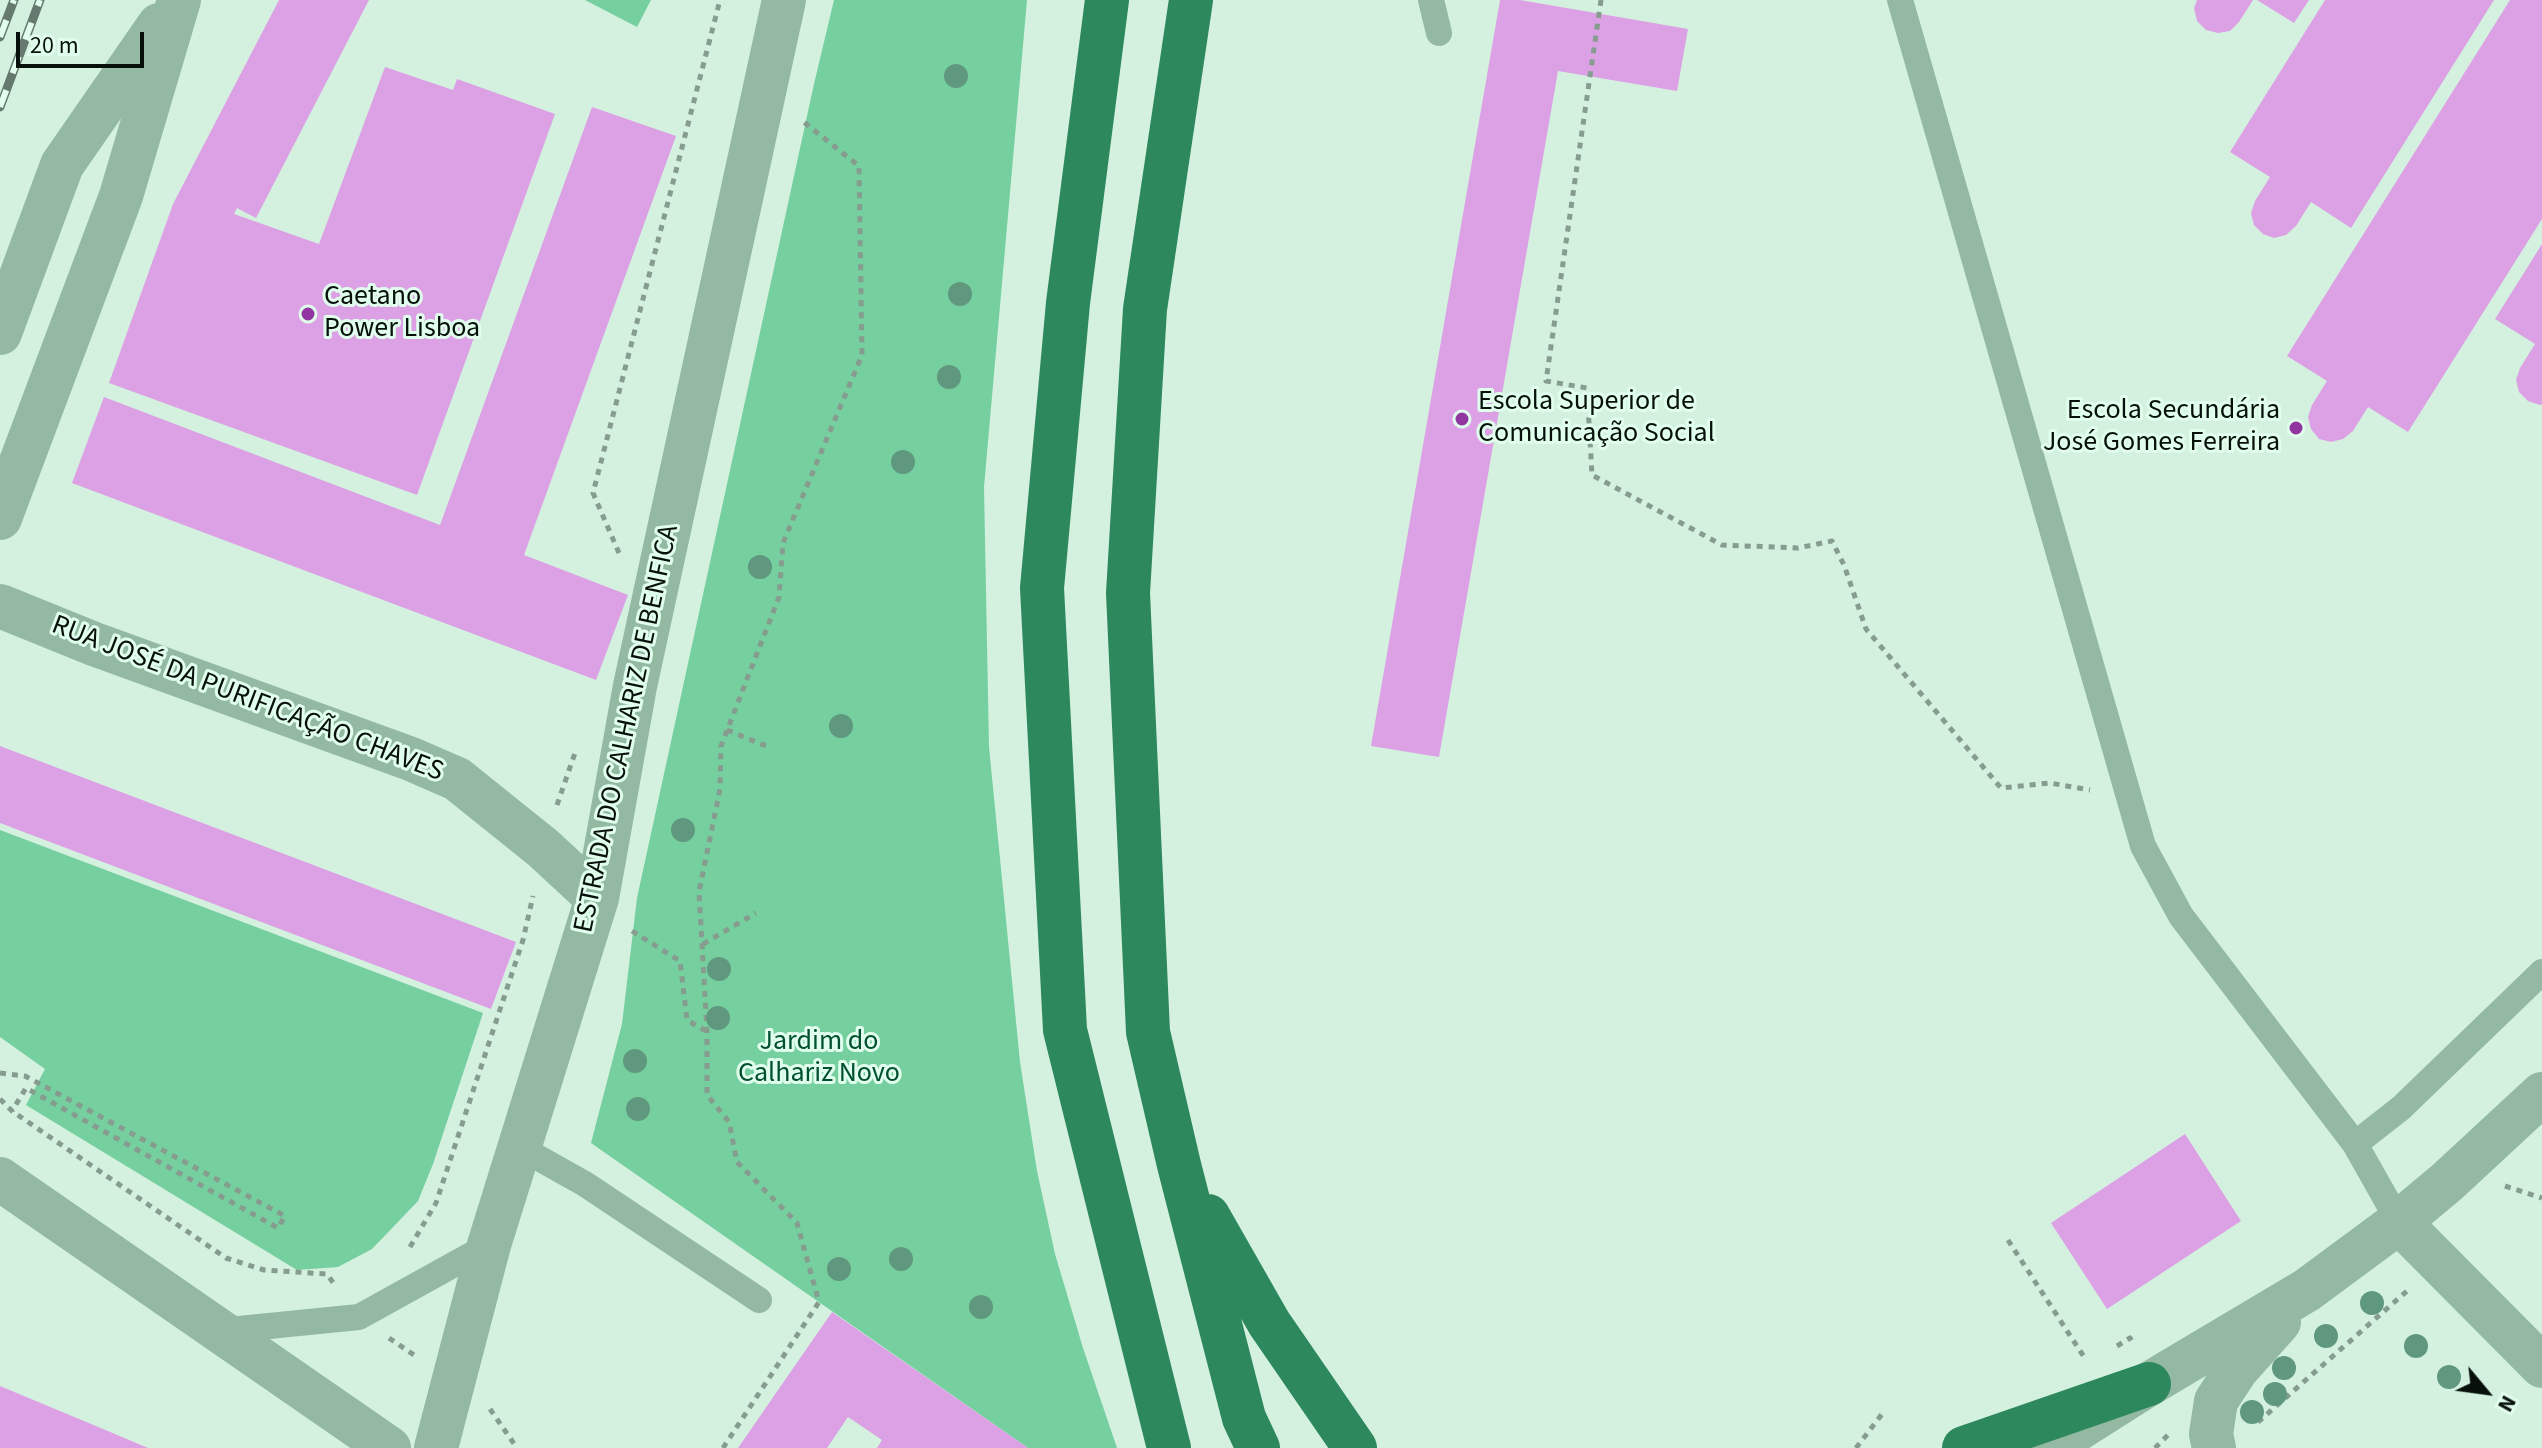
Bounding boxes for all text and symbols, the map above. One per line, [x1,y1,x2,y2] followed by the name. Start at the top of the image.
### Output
[20,16,148,66] scale bar
[30,28,79,63] text: 20 m
[324,281,480,347] place label: Caetano Power Lisboa
[299,305,317,323] marker: Caetano Power Lisboa
[1478,386,1715,452] place label: Escola Superior de Comunicação Social
[2043,395,2280,461] place label: Escola Secundária José Gomes Ferreira
[1453,410,1471,428] marker: Escola Superior de Comunicação Social
[2287,419,2305,437] marker: Escola Secundária José Gomes Ferreira
[568,522,688,936] street label: ESTRADA DO CALHARIZ DE BENFICA
[46,610,448,790] street label: RUA JOSÉ DA PURIFICAÇÃO CHAVES
[738,1026,900,1092] park label: Jardim do Calhariz Novo
[2446,1352,2526,1432] north arrow
[2489,1389,2525,1418] text: N

